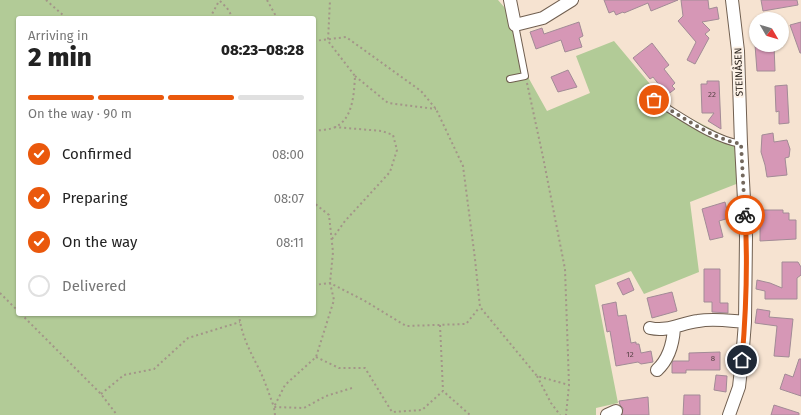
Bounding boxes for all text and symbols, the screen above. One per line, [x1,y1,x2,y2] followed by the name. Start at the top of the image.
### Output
[749,12,789,52] north arrow
[749,12,789,52] map controls
[28,28,88,43] text: Arriving in
[221,41,304,59] text: 08:23–08:28
[28,42,92,73] text: 2 min
[730,47,746,97] street label: STEINÅSEN
[637,83,671,117] pin
[643,89,665,111] icon: bag
[708,90,716,99] house number: 22
[28,106,132,121] text: On the way · 90 m
[28,143,50,165] icon: check
[62,145,132,163] text: Confirmed
[272,147,304,162] text: 08:00
[28,187,50,209] icon: check
[62,189,127,207] text: Preparing
[274,191,304,206] text: 08:07
[725,195,765,235] courier
[734,204,756,226] icon: bike
[28,231,50,253] icon: check
[62,233,137,251] text: On the way
[276,235,304,250] text: 08:11
[62,277,126,295] text: Delivered
[725,343,759,377] pin
[731,349,753,371] icon: home
[626,350,634,359] house number: 12
[711,354,716,363] house number: 8

